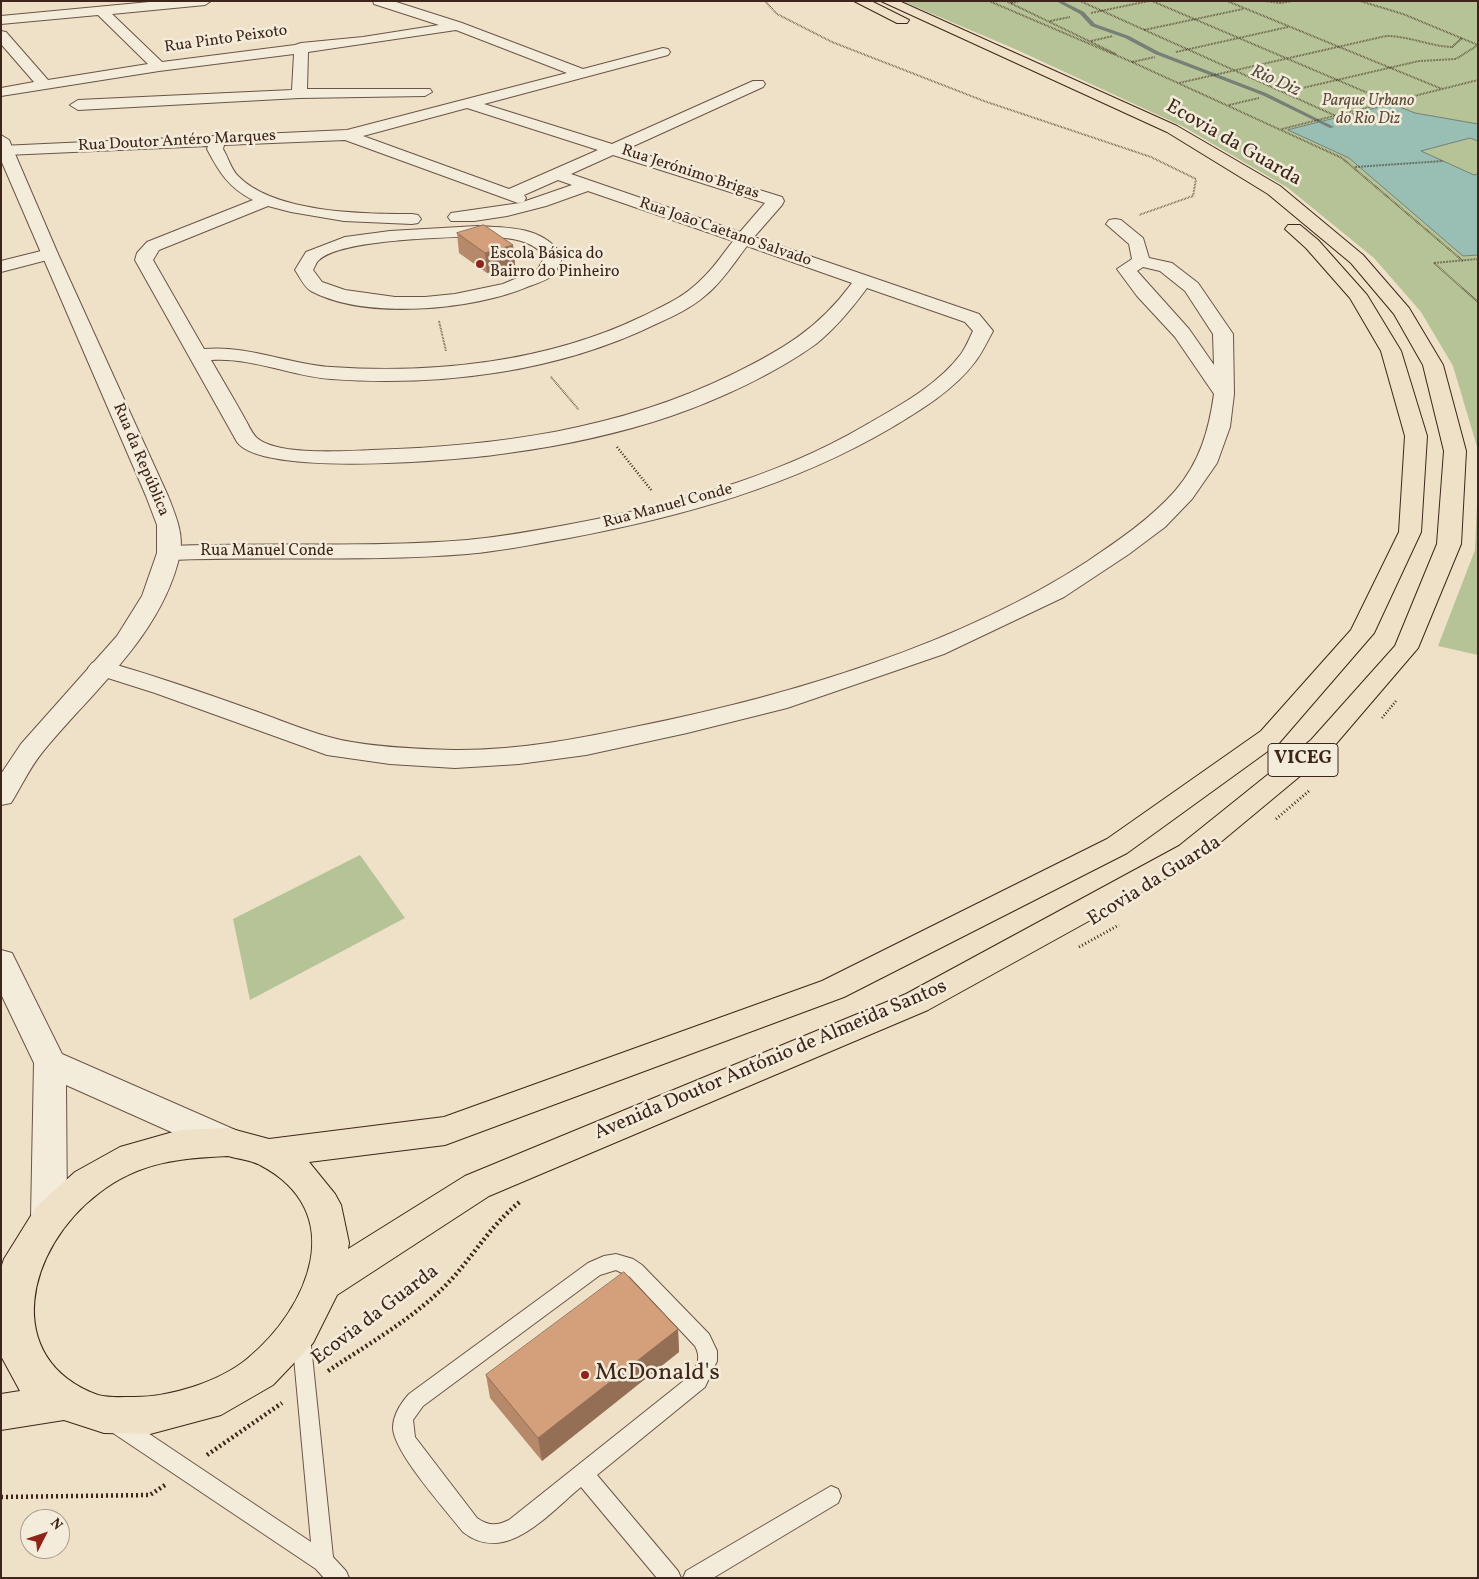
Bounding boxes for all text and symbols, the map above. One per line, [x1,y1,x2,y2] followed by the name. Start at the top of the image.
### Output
[163,22,289,58] street label: Rua Pinto Peixoto
[1247,62,1303,102] water label: Rio Diz
[1322,92,1414,130] park label: Parque Urbano do Rio Diz
[1161,95,1305,193] street label: Ecovia da Guarda
[78,127,276,157] street label: Rua Doutor Antéro Marques
[619,142,761,204] street label: Rua Jerónimo Brigas
[636,194,814,272] street label: Rua João Caetano Salvado
[490,245,619,283] place label: Escola Básica do Bairro do Pinheiro
[474,258,486,270] marker: Escola Básica do Bairro do Pinheiro
[108,401,172,519] street label: Rua da República
[601,480,735,534] street label: Rua Manuel Conde
[200,542,334,562] street label: Rua Manuel Conde
[1268,744,1338,776] road number: VICEG
[1084,831,1226,933] street label: Ecovia da Guarda
[591,976,951,1146] street label: Avenida Doutor António de Almeida Santos
[308,1260,444,1372] street label: Ecovia da Guarda
[595,1361,720,1389] place label: McDonald's
[579,1369,591,1381] marker: McDonald's
[20,1509,70,1559] north arrow
[45,1514,66,1535] text: N

